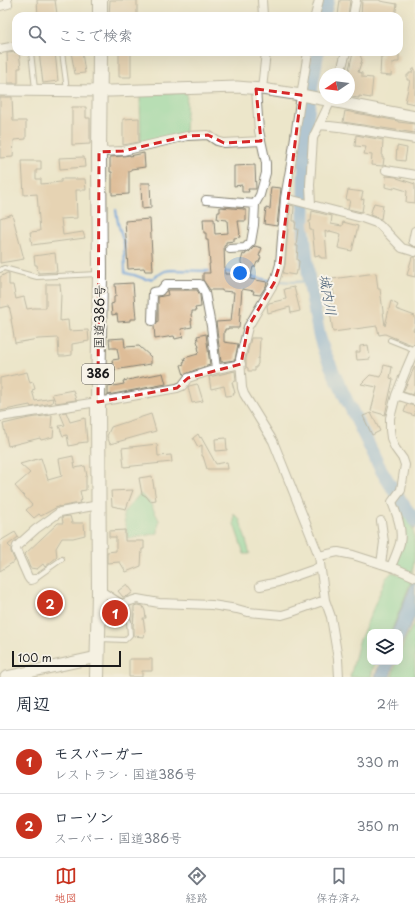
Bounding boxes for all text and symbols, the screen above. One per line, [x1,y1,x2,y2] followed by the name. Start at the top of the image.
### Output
[12,12,403,56] search box
[26,23,48,45] icon: search
[58,23,133,46] text: ここで検索
[319,68,355,104] north arrow
[230,263,250,283] your location
[315,272,342,317] water label: 城内川
[88,285,109,349] street label: 国道386号
[82,364,114,384] road number: 386
[37,588,63,618] pin: 2
[102,598,128,628] pin: 1
[367,629,403,665] map controls
[367,629,403,665] button: layers
[12,649,121,668] scale bar
[18,649,52,666] text: 100 m
[16,690,50,716] text: 周辺
[377,694,399,713] text: 2件
[54,741,144,764] text: モスバーガー
[26,752,32,771] text: 1
[356,752,399,771] text: 330 m
[54,764,197,783] text: レストラン · 国道386号
[54,805,114,828] text: ローソン
[24,816,34,835] text: 2
[357,816,399,835] text: 350 m
[54,828,182,847] text: スーパー · 国道386号
[55,865,77,906] tab: 地図
[186,865,208,906] tab: 経路
[317,865,361,906] tab: 保存済み

